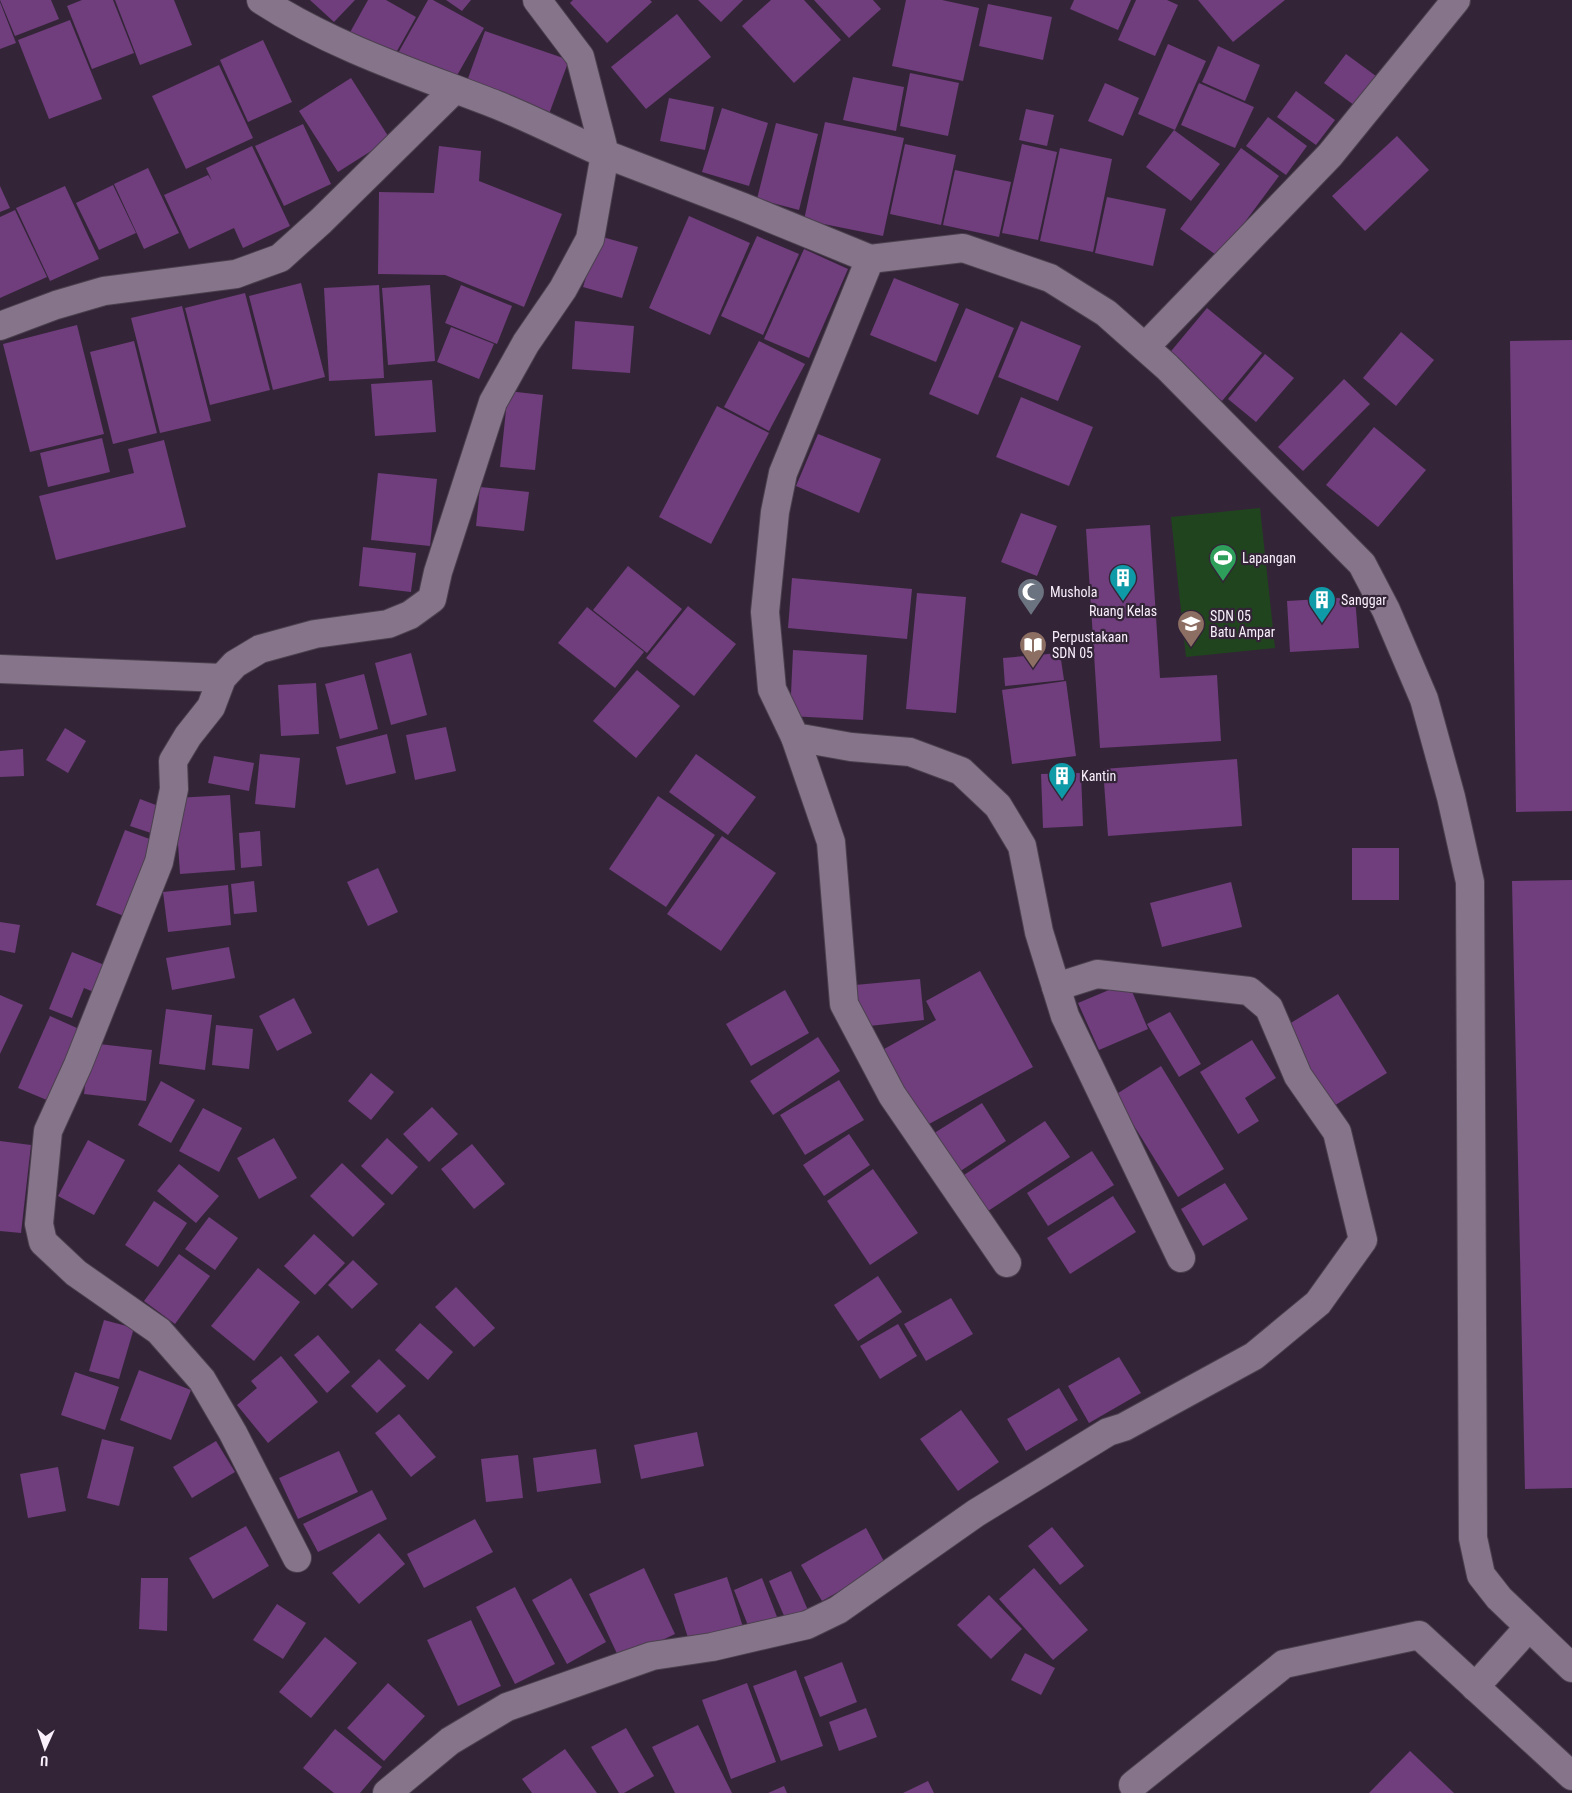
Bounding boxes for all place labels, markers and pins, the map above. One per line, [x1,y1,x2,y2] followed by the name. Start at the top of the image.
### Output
[1208,543,1238,582] sports icon: Lapangan
[1242,550,1296,566] place label: Lapangan
[1108,563,1138,602] building icon: Ruang Kelas
[1016,577,1046,616] mosque icon: Mushola
[1050,584,1097,600] place label: Mushola
[1307,585,1337,624] building icon: Sanggar
[1341,592,1387,608] place label: Sanggar
[1089,603,1157,619] place label: Ruang Kelas
[1210,608,1275,640] place label: SDN 05 Batu Ampar
[1176,609,1206,648] school or university icon: SDN 05 Batu Ampar
[1052,629,1128,661] place label: Perpustakaan SDN 05
[1018,630,1048,669] library icon: Perpustakaan SDN 05
[1047,761,1077,800] building icon: Kantin
[1081,768,1116,784] place label: Kantin

